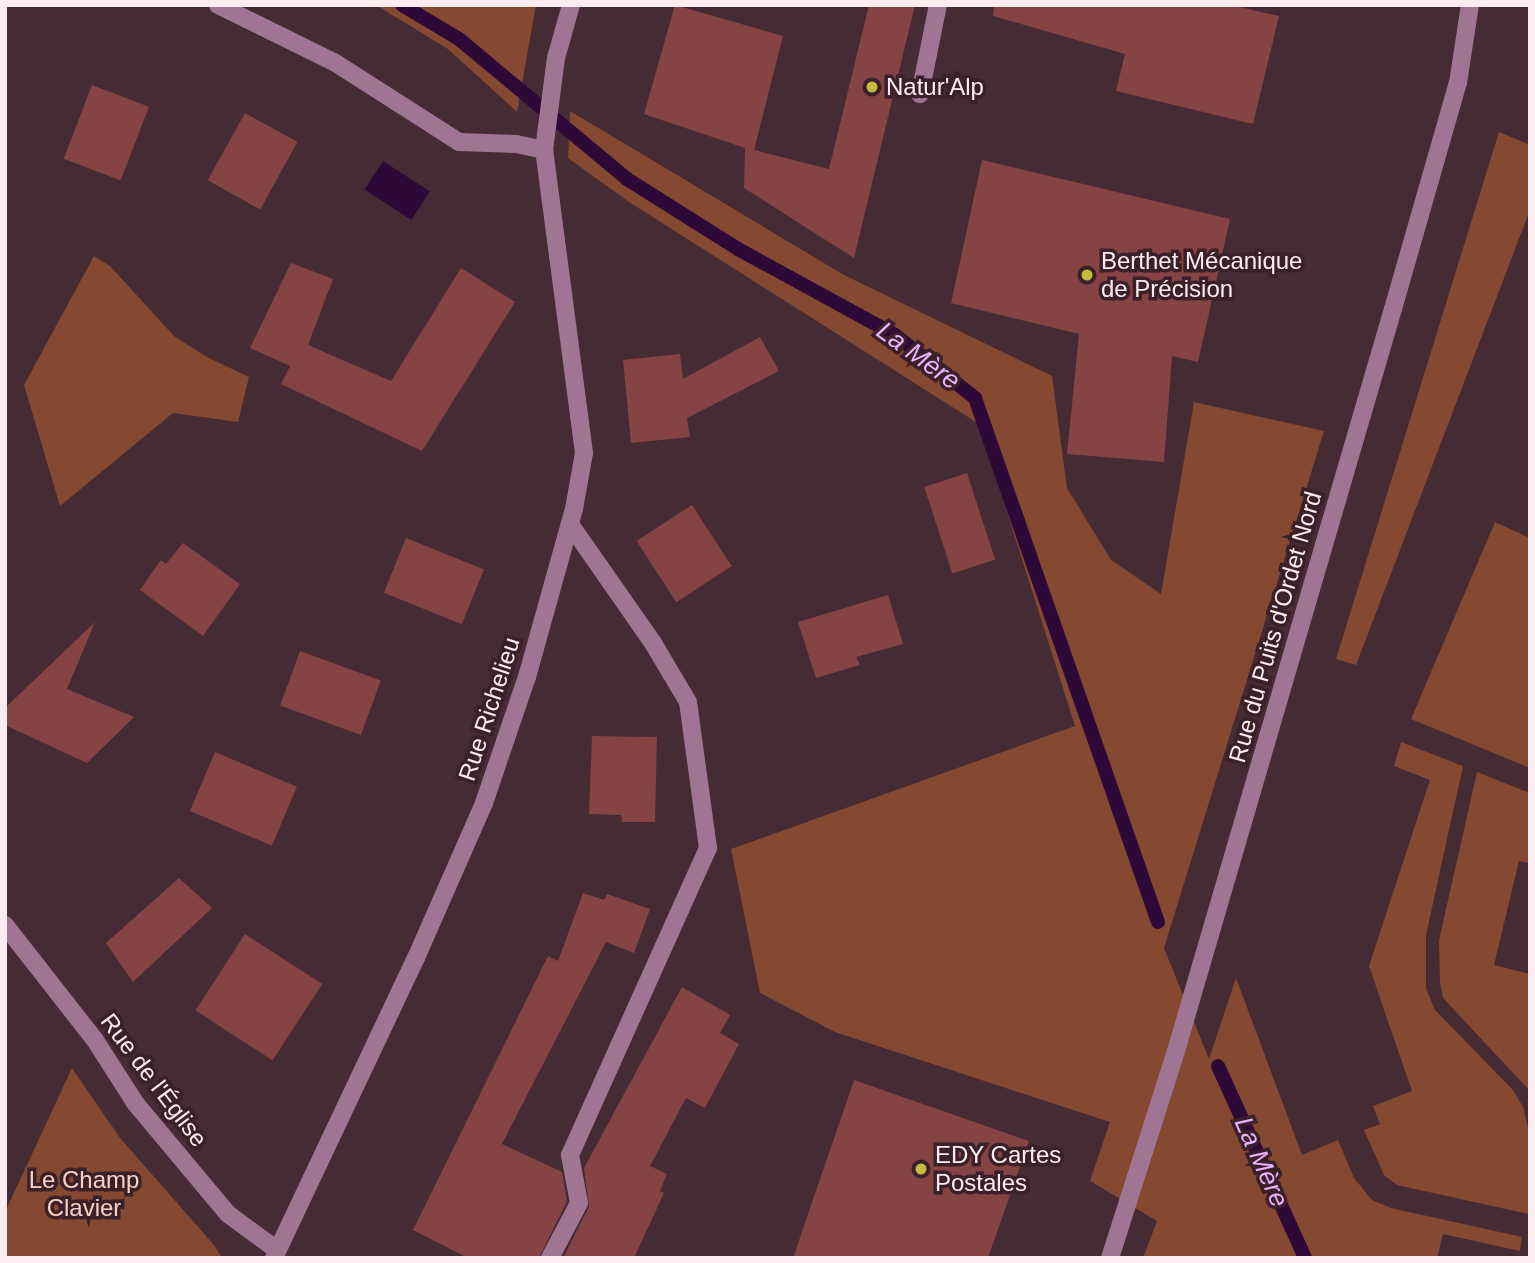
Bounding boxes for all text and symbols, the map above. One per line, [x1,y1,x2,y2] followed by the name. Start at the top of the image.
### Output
[886,73,984,101] place label: Natur'Alp
[864,79,880,95] marker: Natur'Alp
[1101,247,1302,303] place label: Berthet Mécanique de Précision
[1079,267,1095,283] marker: Berthet Mécanique de Précision
[870,315,966,397] water label: La Mère
[1222,488,1328,766] street label: Rue du Puits d'Ordet Nord
[452,633,526,785] street label: Rue Richelieu
[95,1008,213,1152] street label: Rue de l'Église
[1227,1112,1295,1212] water label: La Mère
[935,1141,1062,1197] place label: EDY Cartes Postales
[913,1161,929,1177] marker: EDY Cartes Postales
[29,1166,139,1222] park label: Le Champ Clavier

